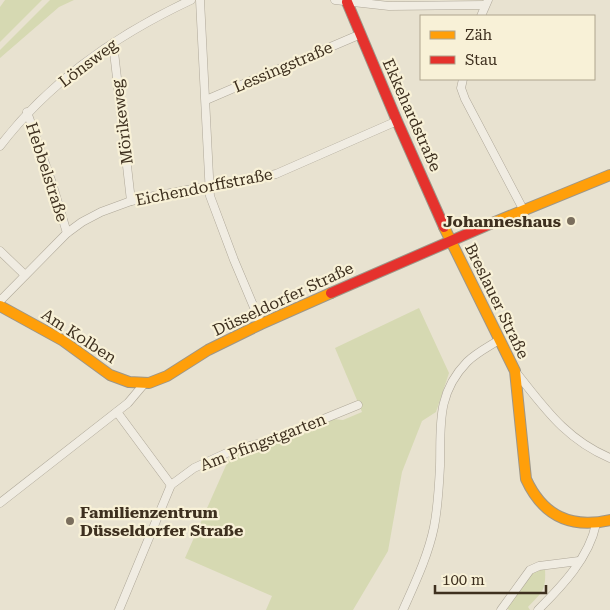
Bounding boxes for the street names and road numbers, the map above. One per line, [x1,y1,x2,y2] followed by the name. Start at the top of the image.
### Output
[55,34,122,91] street label: Lönsweg
[231,38,336,96] street label: Lessingstraße
[379,56,445,175] street label: Ekkehardstraße
[107,77,137,166] street label: Mörikeweg
[22,120,72,224] street label: Hebbelstraße
[134,164,274,210] street label: Eichendorffstraße
[461,240,533,362] street label: Breslauer Straße
[210,258,356,340] street label: Düsseldorfer Straße
[38,305,120,367] street label: Am Kolben
[197,409,329,475] street label: Am Pfingstgarten

